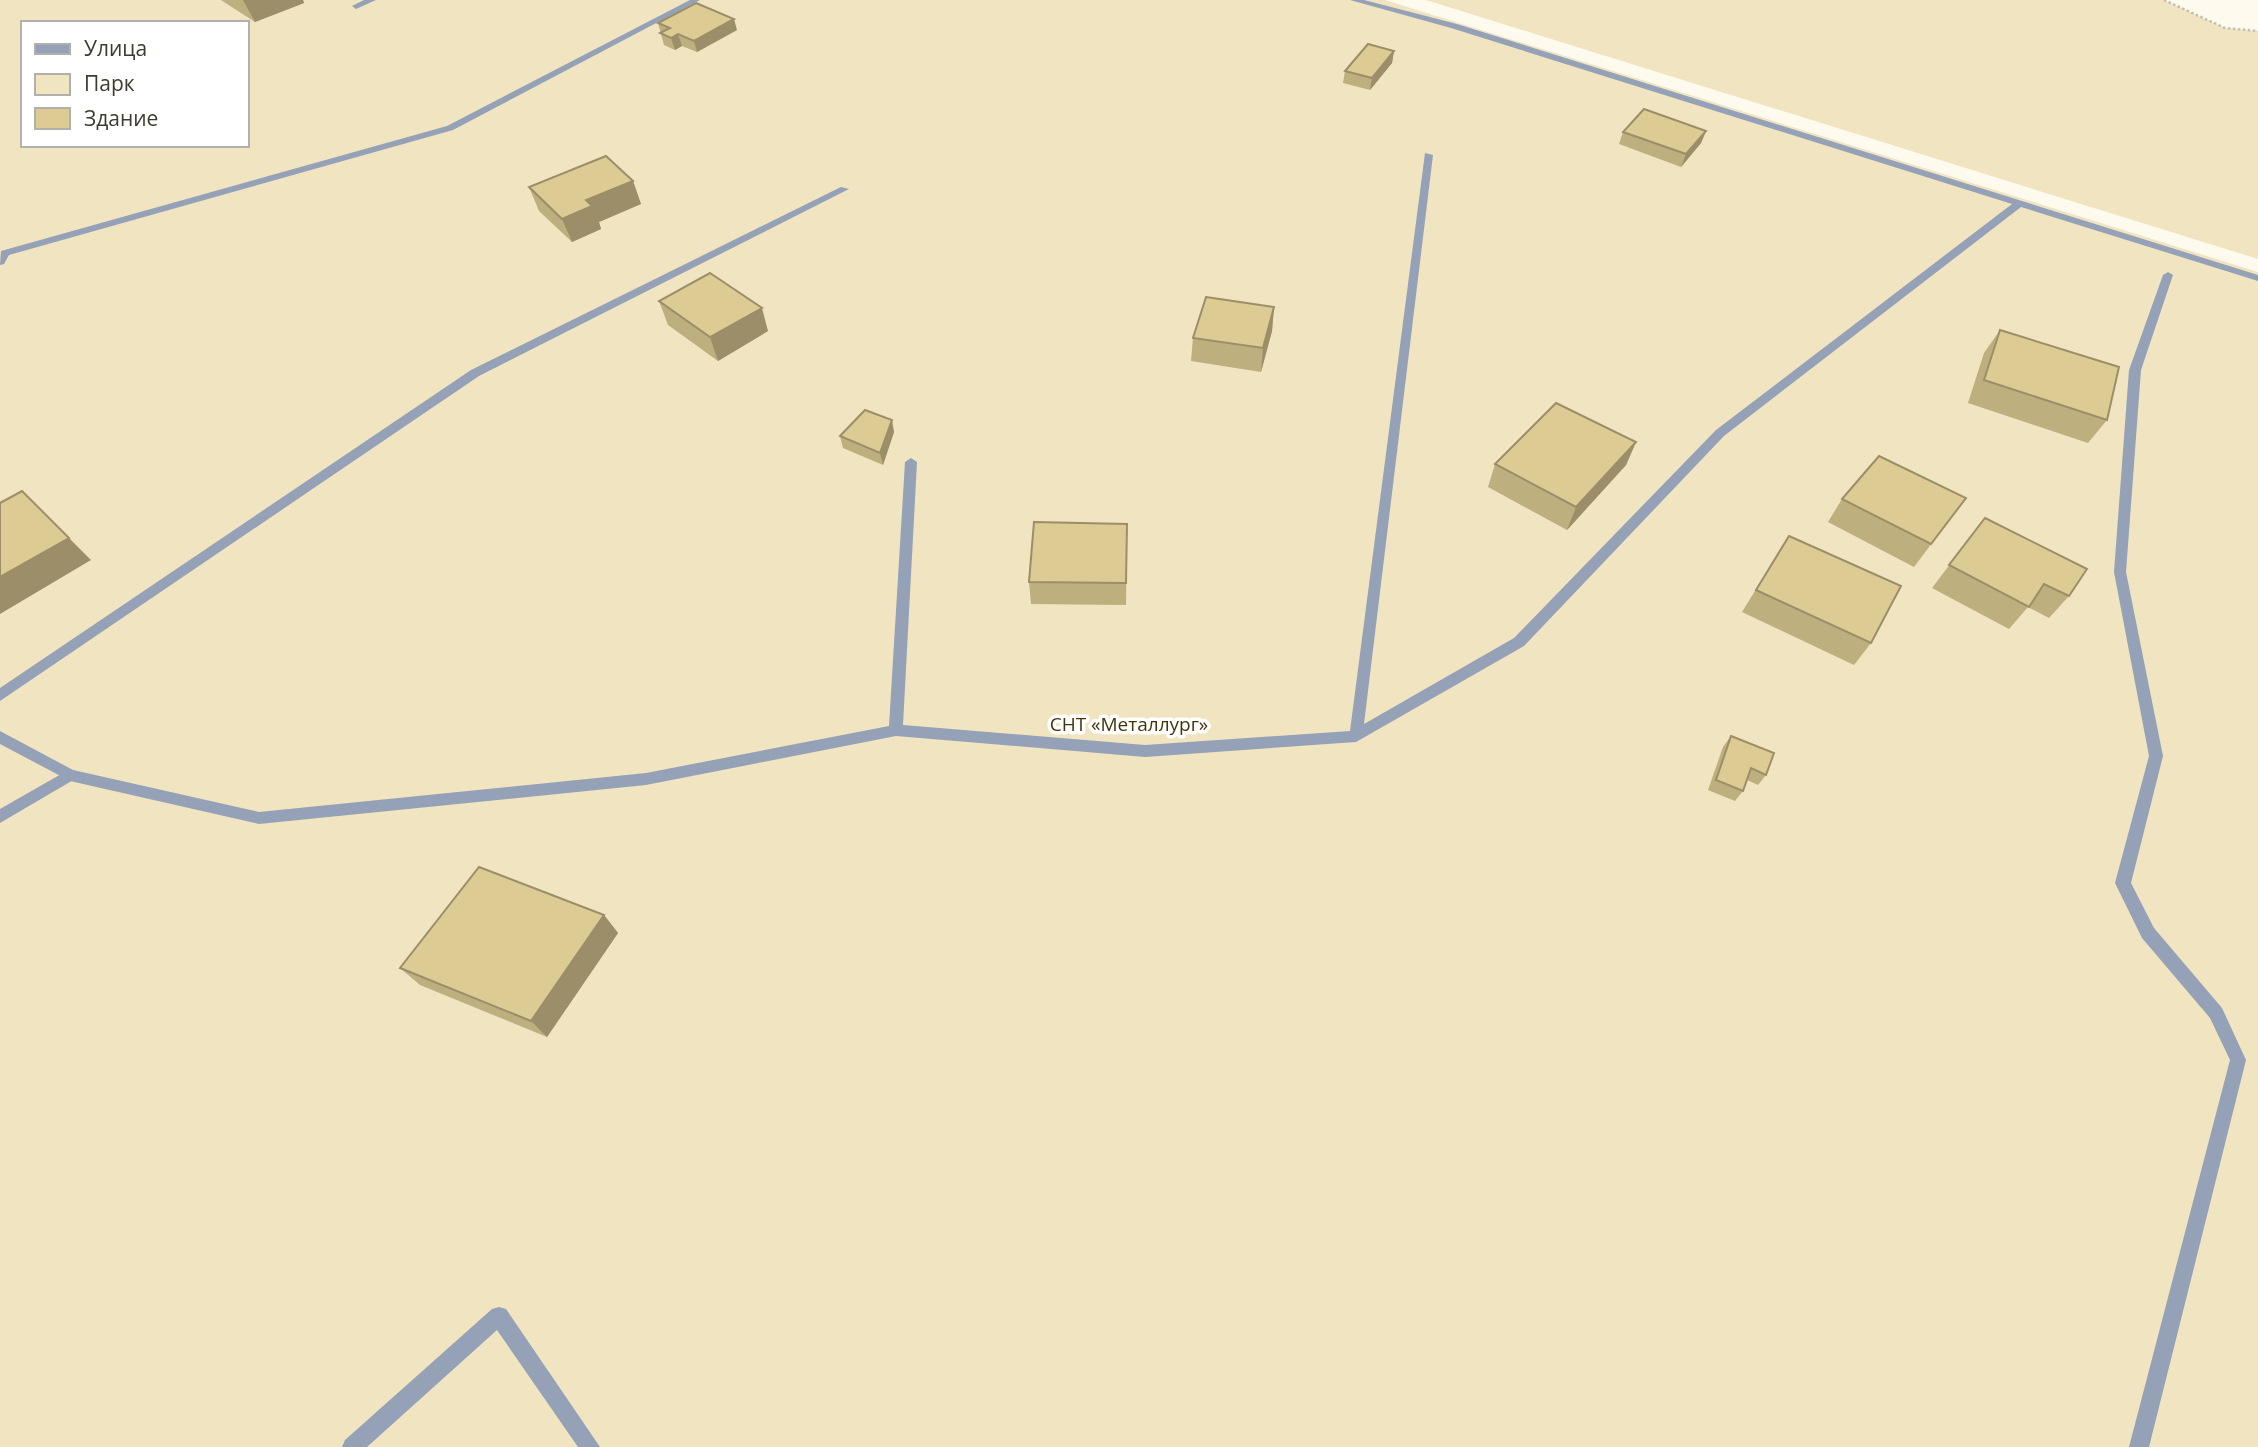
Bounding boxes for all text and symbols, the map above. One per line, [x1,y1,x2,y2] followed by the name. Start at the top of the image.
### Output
[21,21,248,147] legend
[84,34,147,62] text: Улица
[84,69,135,97] text: Парк
[84,104,158,132] text: Здание
[1050,711,1208,737] park label: СНТ «Металлург»

